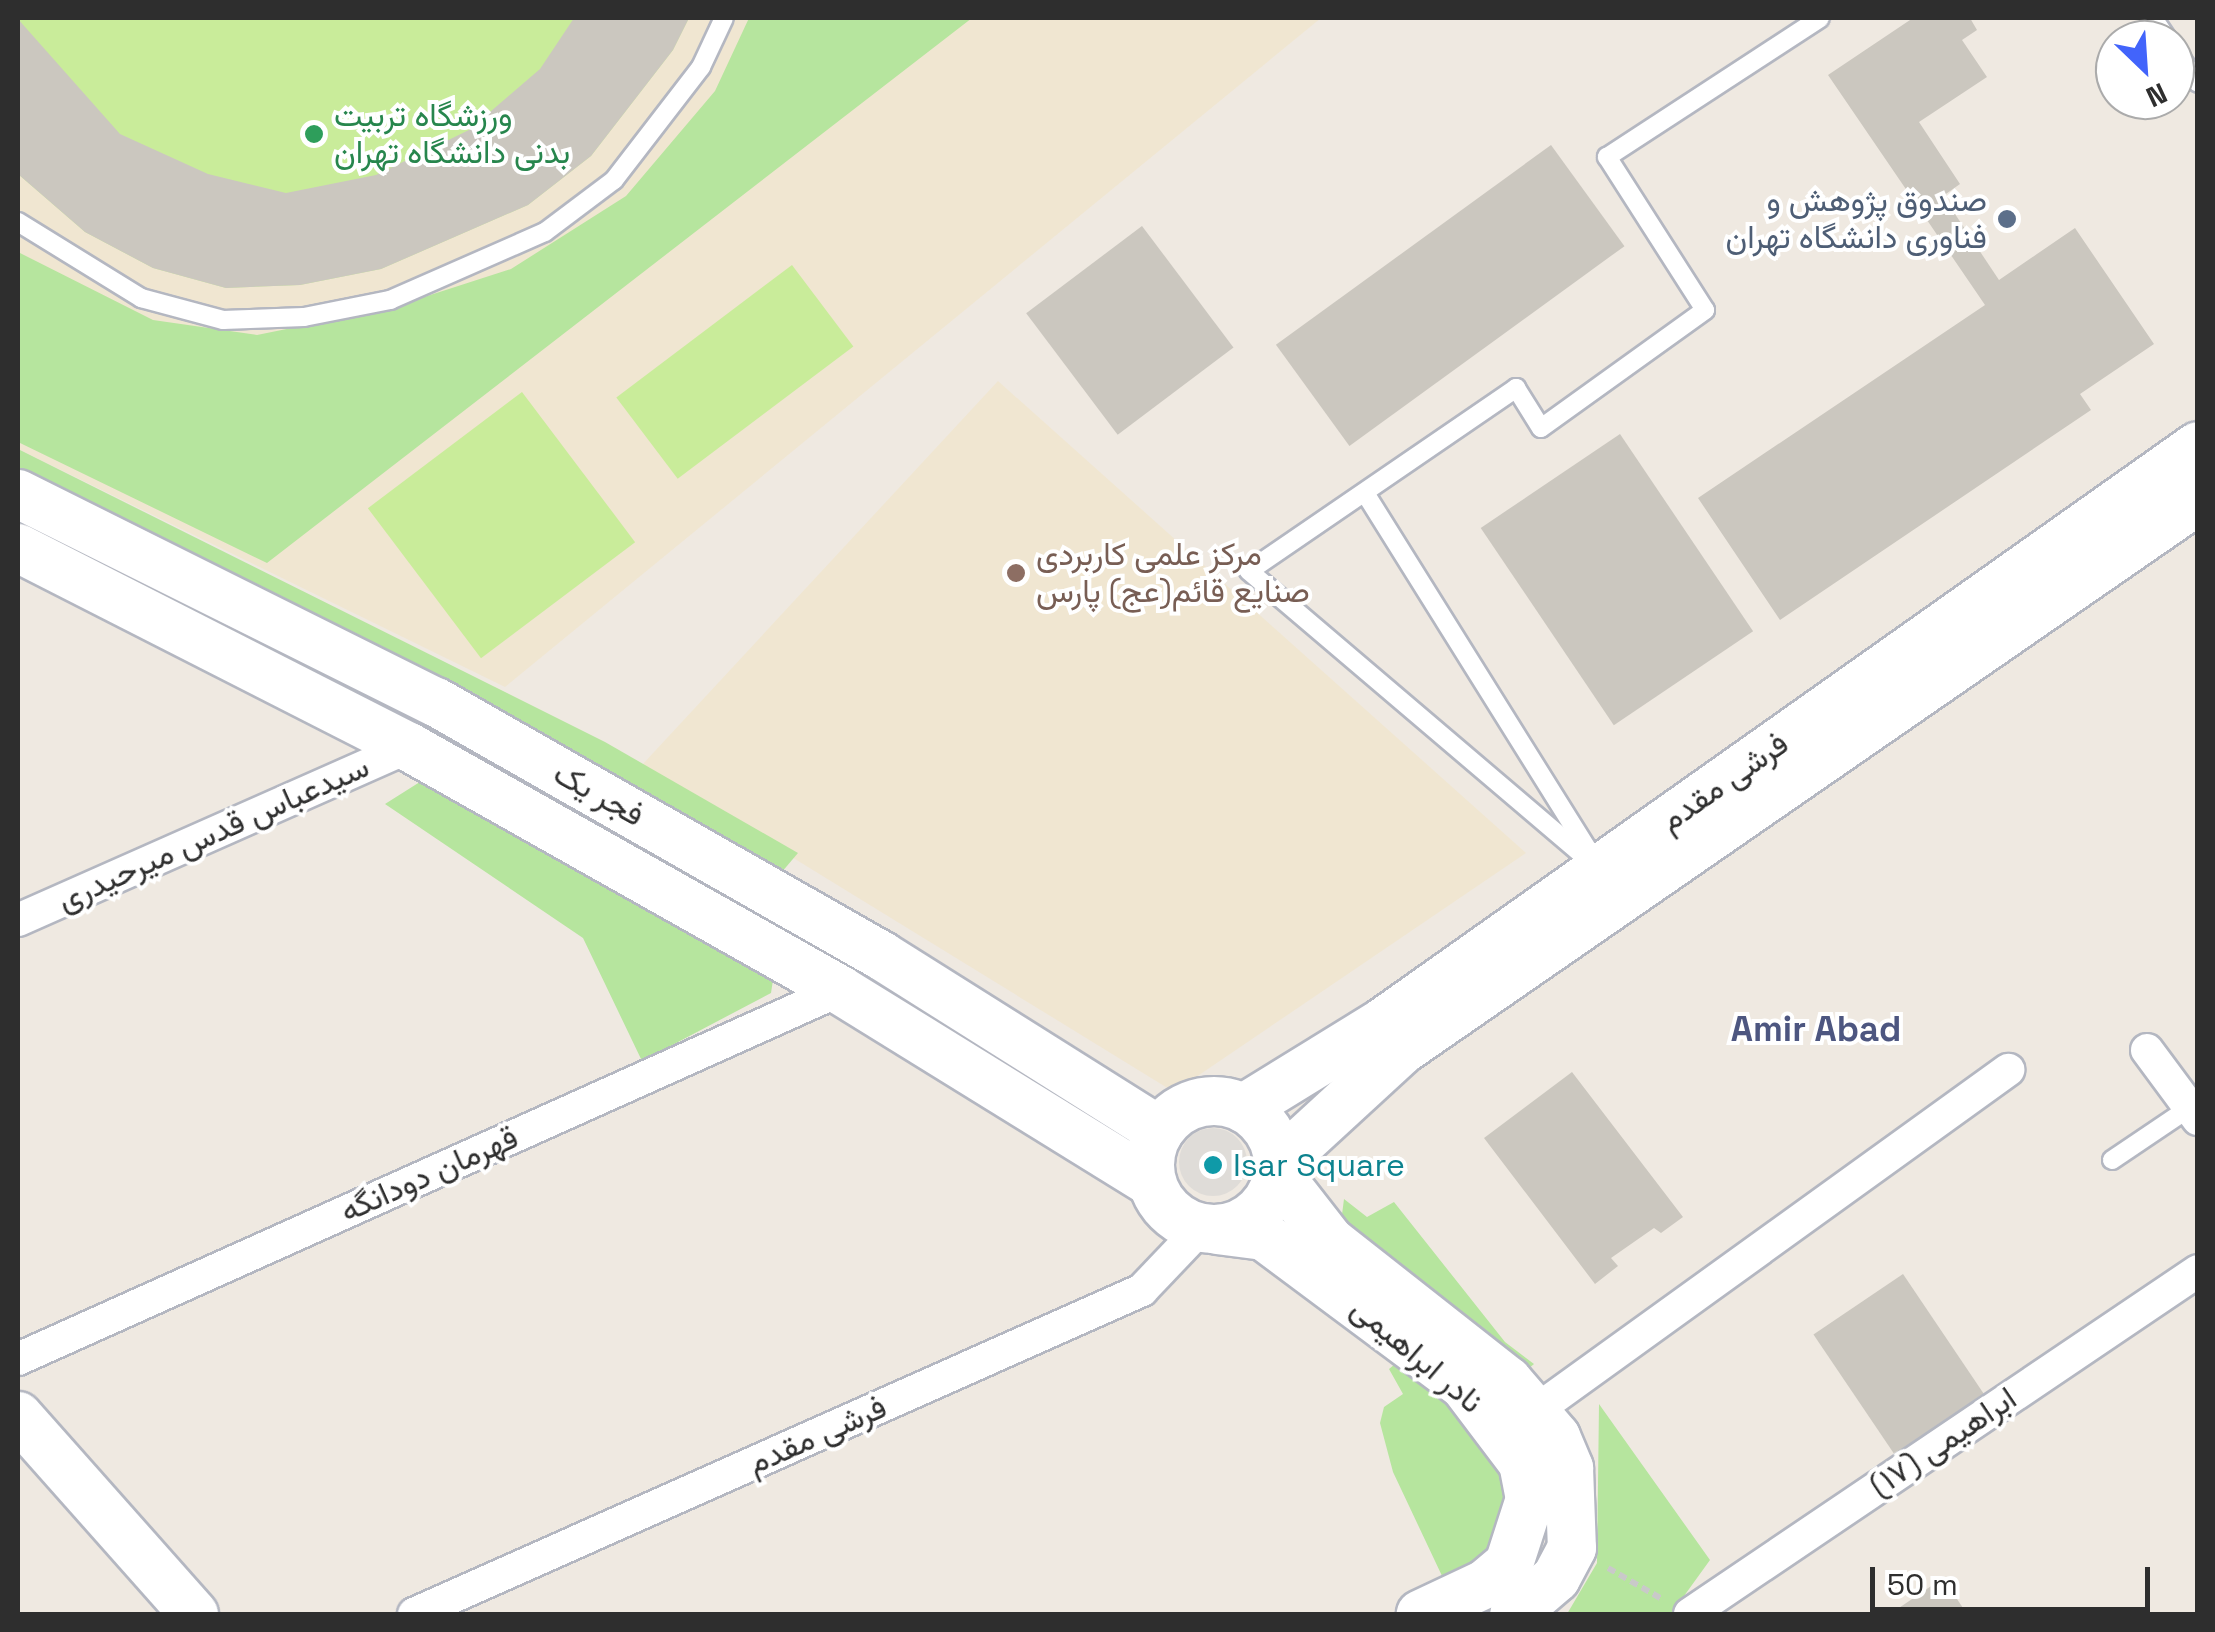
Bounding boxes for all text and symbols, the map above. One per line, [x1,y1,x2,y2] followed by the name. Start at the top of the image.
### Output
[2095,20,2195,120] north arrow
[2141,75,2173,116] text: N
[334,97,570,172] place label: ورزشگاه تربیت بدنی دانشگاه تهران
[303,123,325,145] marker: ورزشگاه تربیت بدنی دانشگاه تهران
[1726,182,1987,257] place label: صندوق پژوهش و فناوری دانشگاه تهران
[1996,208,2018,230] marker: صندوق پژوهش و فناوری دانشگاه تهران
[1036,536,1310,611] place label: مرکز علمی کاربردی صنایع قائم(عج) پارس
[1005,562,1027,584] marker: مرکز علمی کاربردی صنایع قائم(عج) پارس
[1652,724,1796,840] street label: فرشی مقدم
[51,747,375,919] street label: سیدعباس قدس میرحیدری
[547,754,651,834] street label: فجر یک
[1731,1008,1901,1050] district label: Amir Abad
[334,1118,524,1230] street label: قهرمان دودانگه
[1233,1146,1405,1184] place label: Isar Square
[1202,1154,1224,1176] marker: Isar Square
[1343,1289,1491,1421] street label: نادر ابراهیمی
[1862,1379,2024,1505] street label: ابراهیمی (۱۷)
[742,1387,892,1483] street label: فرشی مقدم
[1875,1547,2155,1609] scale bar
[1887,1565,1958,1604] text: 50 m

